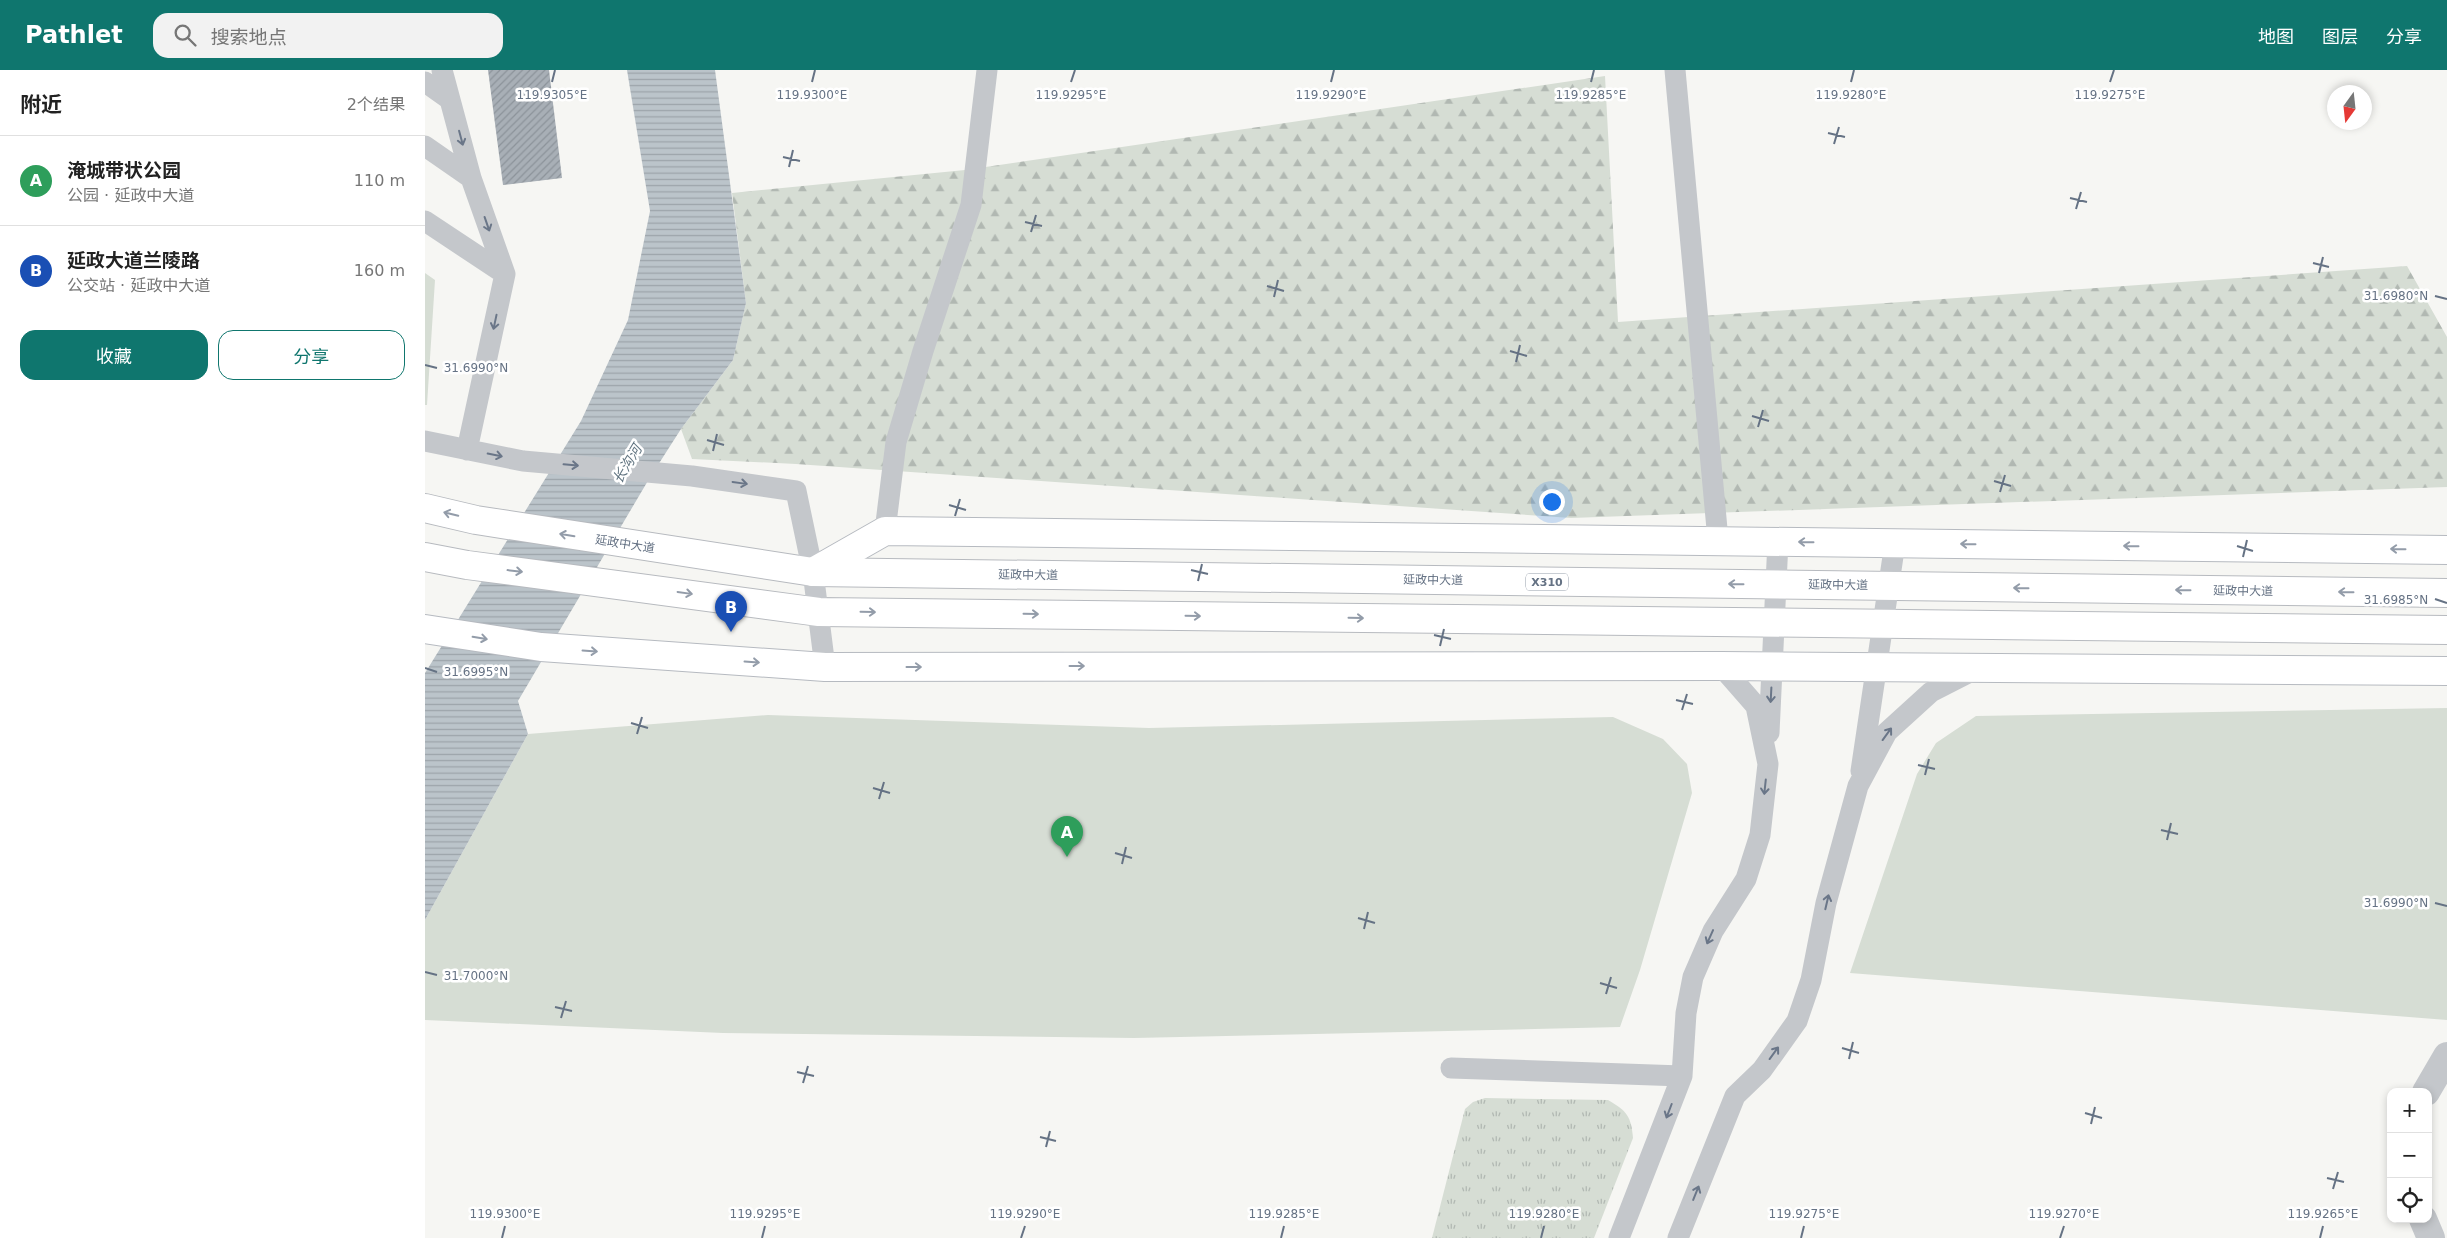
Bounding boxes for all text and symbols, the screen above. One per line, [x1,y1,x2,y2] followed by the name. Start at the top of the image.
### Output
[153,13,503,58] search box
[25,21,123,49] text: Pathlet
[171,21,199,49] icon: search
[211,26,287,48] text: 搜索地点
[2258,26,2294,47] text: 地图
[2322,26,2358,47] text: 图层
[2386,26,2422,47] text: 分享
[2327,85,2372,130] north arrow
[517,88,587,102] text: 119.9305°E
[777,88,847,102] text: 119.9300°E
[1036,88,1106,102] text: 119.9295°E
[1296,88,1366,102] text: 119.9290°E
[1556,88,1626,102] text: 119.9285°E
[1816,88,1886,102] text: 119.9280°E
[2075,88,2145,102] text: 119.9275°E
[20,93,62,117] text: 附近
[347,95,405,114] text: 2个结果
[456,130,466,146] one-way arrow
[67,159,181,181] text: 淹城带状公园
[30,171,42,190] text: A
[354,171,405,190] text: 110 m
[67,186,194,205] text: 公园 · 延政中大道
[483,216,492,231] one-way arrow
[67,249,200,271] text: 延政大道兰陵路
[30,261,42,280] text: B
[354,261,405,280] text: 160 m
[67,276,210,295] text: 公交站 · 延政中大道
[2364,289,2428,303] text: 31.6980°N
[489,313,499,329] one-way arrow
[20,330,208,380] button: 收藏
[218,330,405,380] button: 分享
[444,361,508,375] text: 31.6990°N
[609,439,646,486] water label: 长沟河
[486,451,502,461] one-way arrow
[563,460,579,470] one-way arrow
[732,478,748,488] one-way arrow
[1539,489,1565,515] your location
[443,509,459,518] one-way arrow
[559,529,575,539] one-way arrow
[594,532,656,556] street label: 延政中大道
[1798,537,1814,547] one-way arrow
[1961,539,1977,549] one-way arrow
[2123,541,2140,551] one-way arrow
[2391,544,2407,554] one-way arrow
[507,566,523,576] one-way arrow
[998,567,1058,583] street label: 延政中大道
[1403,572,1463,588] street label: 延政中大道
[1526,574,1568,590] road number: X310
[1808,577,1868,593] street label: 延政中大道
[1728,579,1744,589] one-way arrow
[2013,583,2030,593] one-way arrow
[2213,583,2273,599] street label: 延政中大道
[2176,585,2192,595] one-way arrow
[2338,587,2354,597] one-way arrow
[677,588,693,598] one-way arrow
[715,591,747,632] pin: B
[2364,593,2428,607] text: 31.6985°N
[860,607,876,617] one-way arrow
[1022,609,1038,619] one-way arrow
[1184,611,1201,621] one-way arrow
[1347,613,1363,623] one-way arrow
[472,633,488,643] one-way arrow
[582,646,598,655] one-way arrow
[744,657,760,666] one-way arrow
[906,662,922,672] one-way arrow
[1069,662,1085,671] one-way arrow
[444,665,508,679] text: 31.6995°N
[1767,687,1776,703] one-way arrow
[1882,728,1893,741] one-way arrow
[1760,779,1770,795] one-way arrow
[1051,816,1083,857] pin: A
[1823,894,1832,910] one-way arrow
[2364,896,2428,910] text: 31.6990°N
[1704,929,1714,944] one-way arrow
[444,969,508,983] text: 31.7000°N
[1769,1046,1779,1060] one-way arrow
[2387,1088,2432,1223] map controls
[2387,1088,2432,1133] button: +
[1663,1103,1672,1118] one-way arrow
[2387,1133,2432,1178] button: −
[2387,1178,2432,1223] button: locate
[1692,1186,1702,1201] one-way arrow
[470,1207,540,1221] text: 119.9300°E
[730,1207,800,1221] text: 119.9295°E
[990,1207,1060,1221] text: 119.9290°E
[1249,1207,1319,1221] text: 119.9285°E
[1509,1207,1579,1221] text: 119.9280°E
[1769,1207,1839,1221] text: 119.9275°E
[2029,1207,2099,1221] text: 119.9270°E
[2288,1207,2358,1221] text: 119.9265°E

